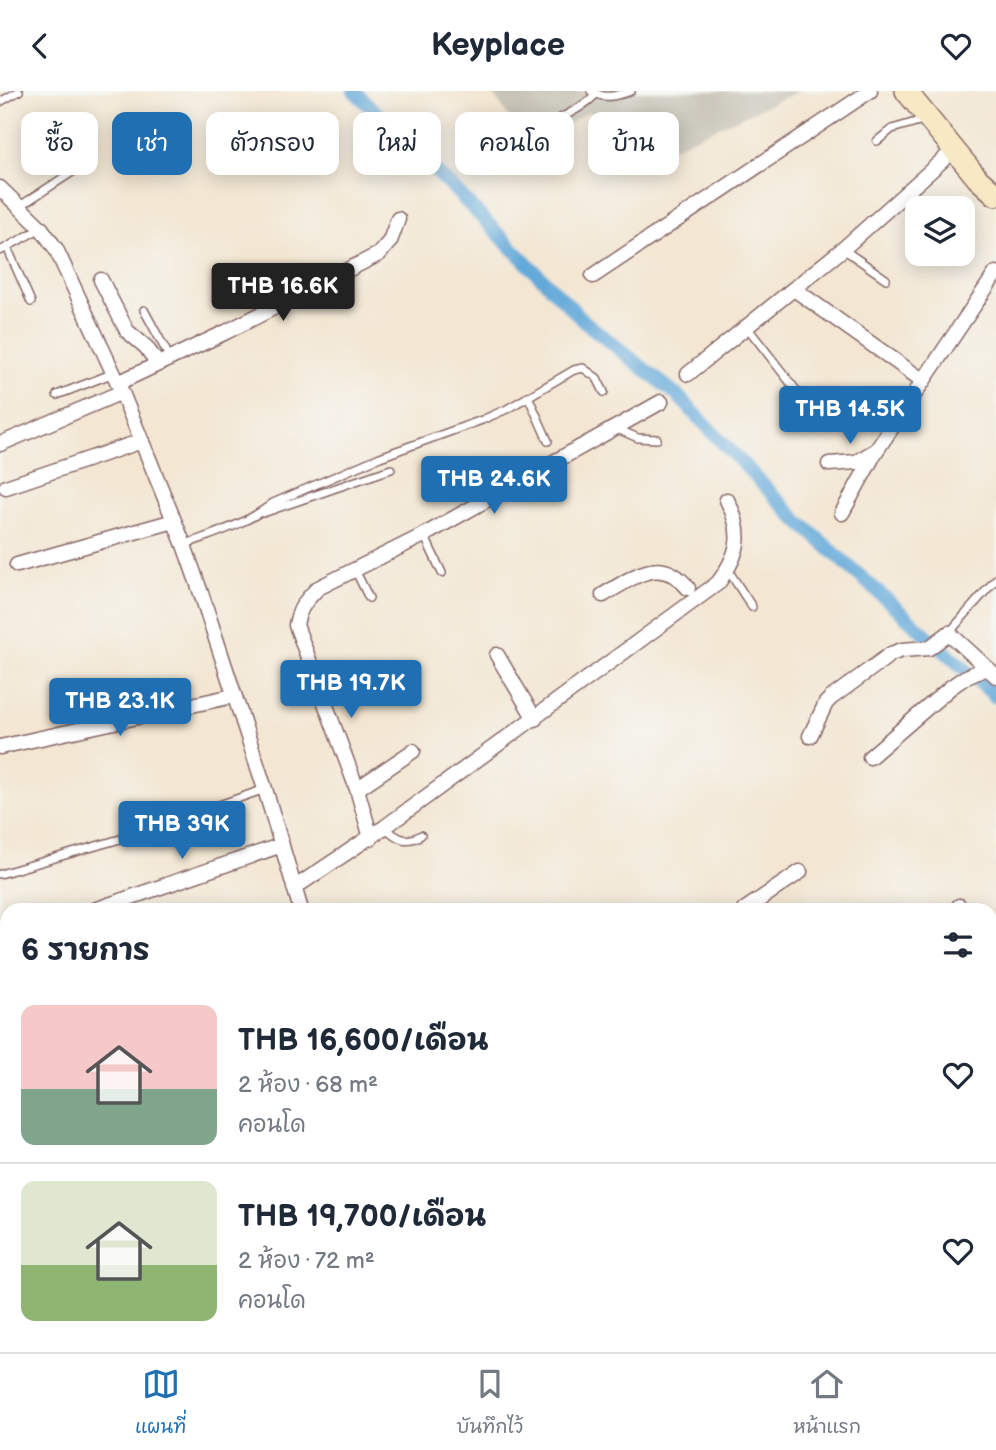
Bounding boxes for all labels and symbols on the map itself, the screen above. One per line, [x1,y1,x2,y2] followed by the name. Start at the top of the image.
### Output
[203,264,363,323] pin: THB 16.6K
[770,387,930,446] pin: THB 14.5K
[414,457,574,516] pin: THB 24.6K
[271,661,431,720] pin: THB 19.7K
[40,679,200,738] pin: THB 23.1K
[117,801,247,861] pin: THB 39K

